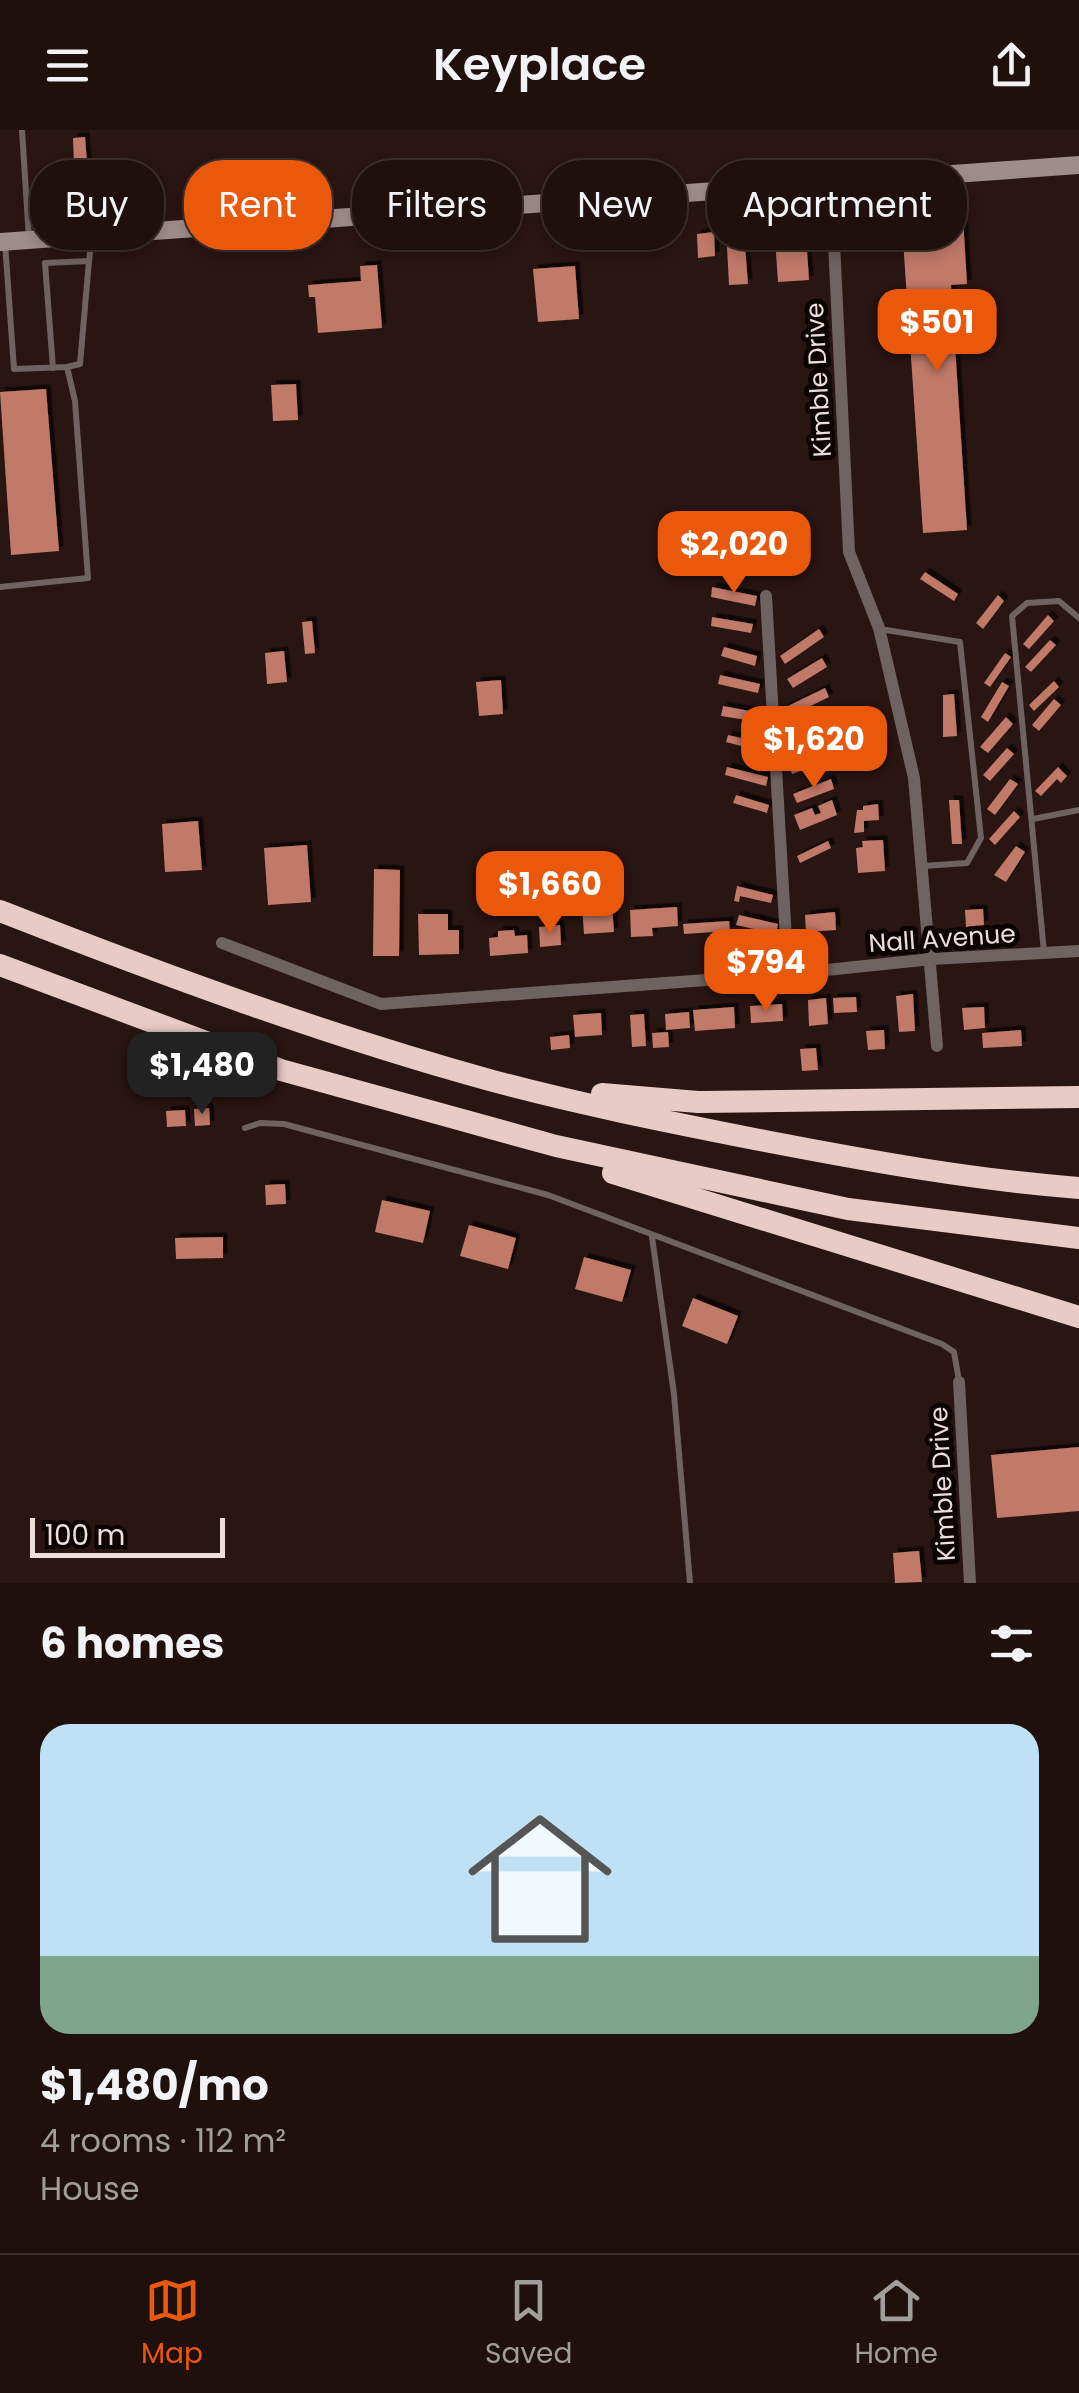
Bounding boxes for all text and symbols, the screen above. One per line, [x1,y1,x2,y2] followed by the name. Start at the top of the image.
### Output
[433,33,646,96] text: Keyplace
[40,38,95,93] icon: menu
[984,38,1039,93] icon: share
[30,160,164,250] chip: Buy
[184,160,332,250] chip: Rent
[352,160,522,250] chip: Filters
[542,160,687,250] chip: New
[707,160,967,250] chip: Apartment
[878,289,996,374] pin: $501
[900,299,974,344] text: $501
[797,302,840,458] street label: Kimble Drive
[653,511,815,596] pin: $2,020
[680,521,788,566] text: $2,020
[733,706,895,791] pin: $1,620
[763,716,865,761] text: $1,620
[469,851,631,936] pin: $1,660
[498,861,602,906] text: $1,660
[867,916,1017,961] street label: Nall Avenue
[707,929,825,1014] pin: $794
[726,939,806,984] text: $794
[121,1032,283,1117] pin: $1,480
[149,1042,255,1087] text: $1,480
[921,1406,964,1562] street label: Kimble Drive
[30,1513,225,1558] scale bar
[45,1516,125,1555] text: 100 m
[40,1614,225,1673] text: 6 homes
[984,1616,1039,1671] icon: filters
[450,1789,630,1969] icon: home
[40,2056,269,2115] text: $1,480/mo
[40,2118,286,2163] text: 4 rooms · 112 m²
[40,2166,140,2211] text: House
[141,2273,203,2375] tab: Map
[485,2273,572,2375] tab: Saved
[854,2273,938,2375] tab: Home

